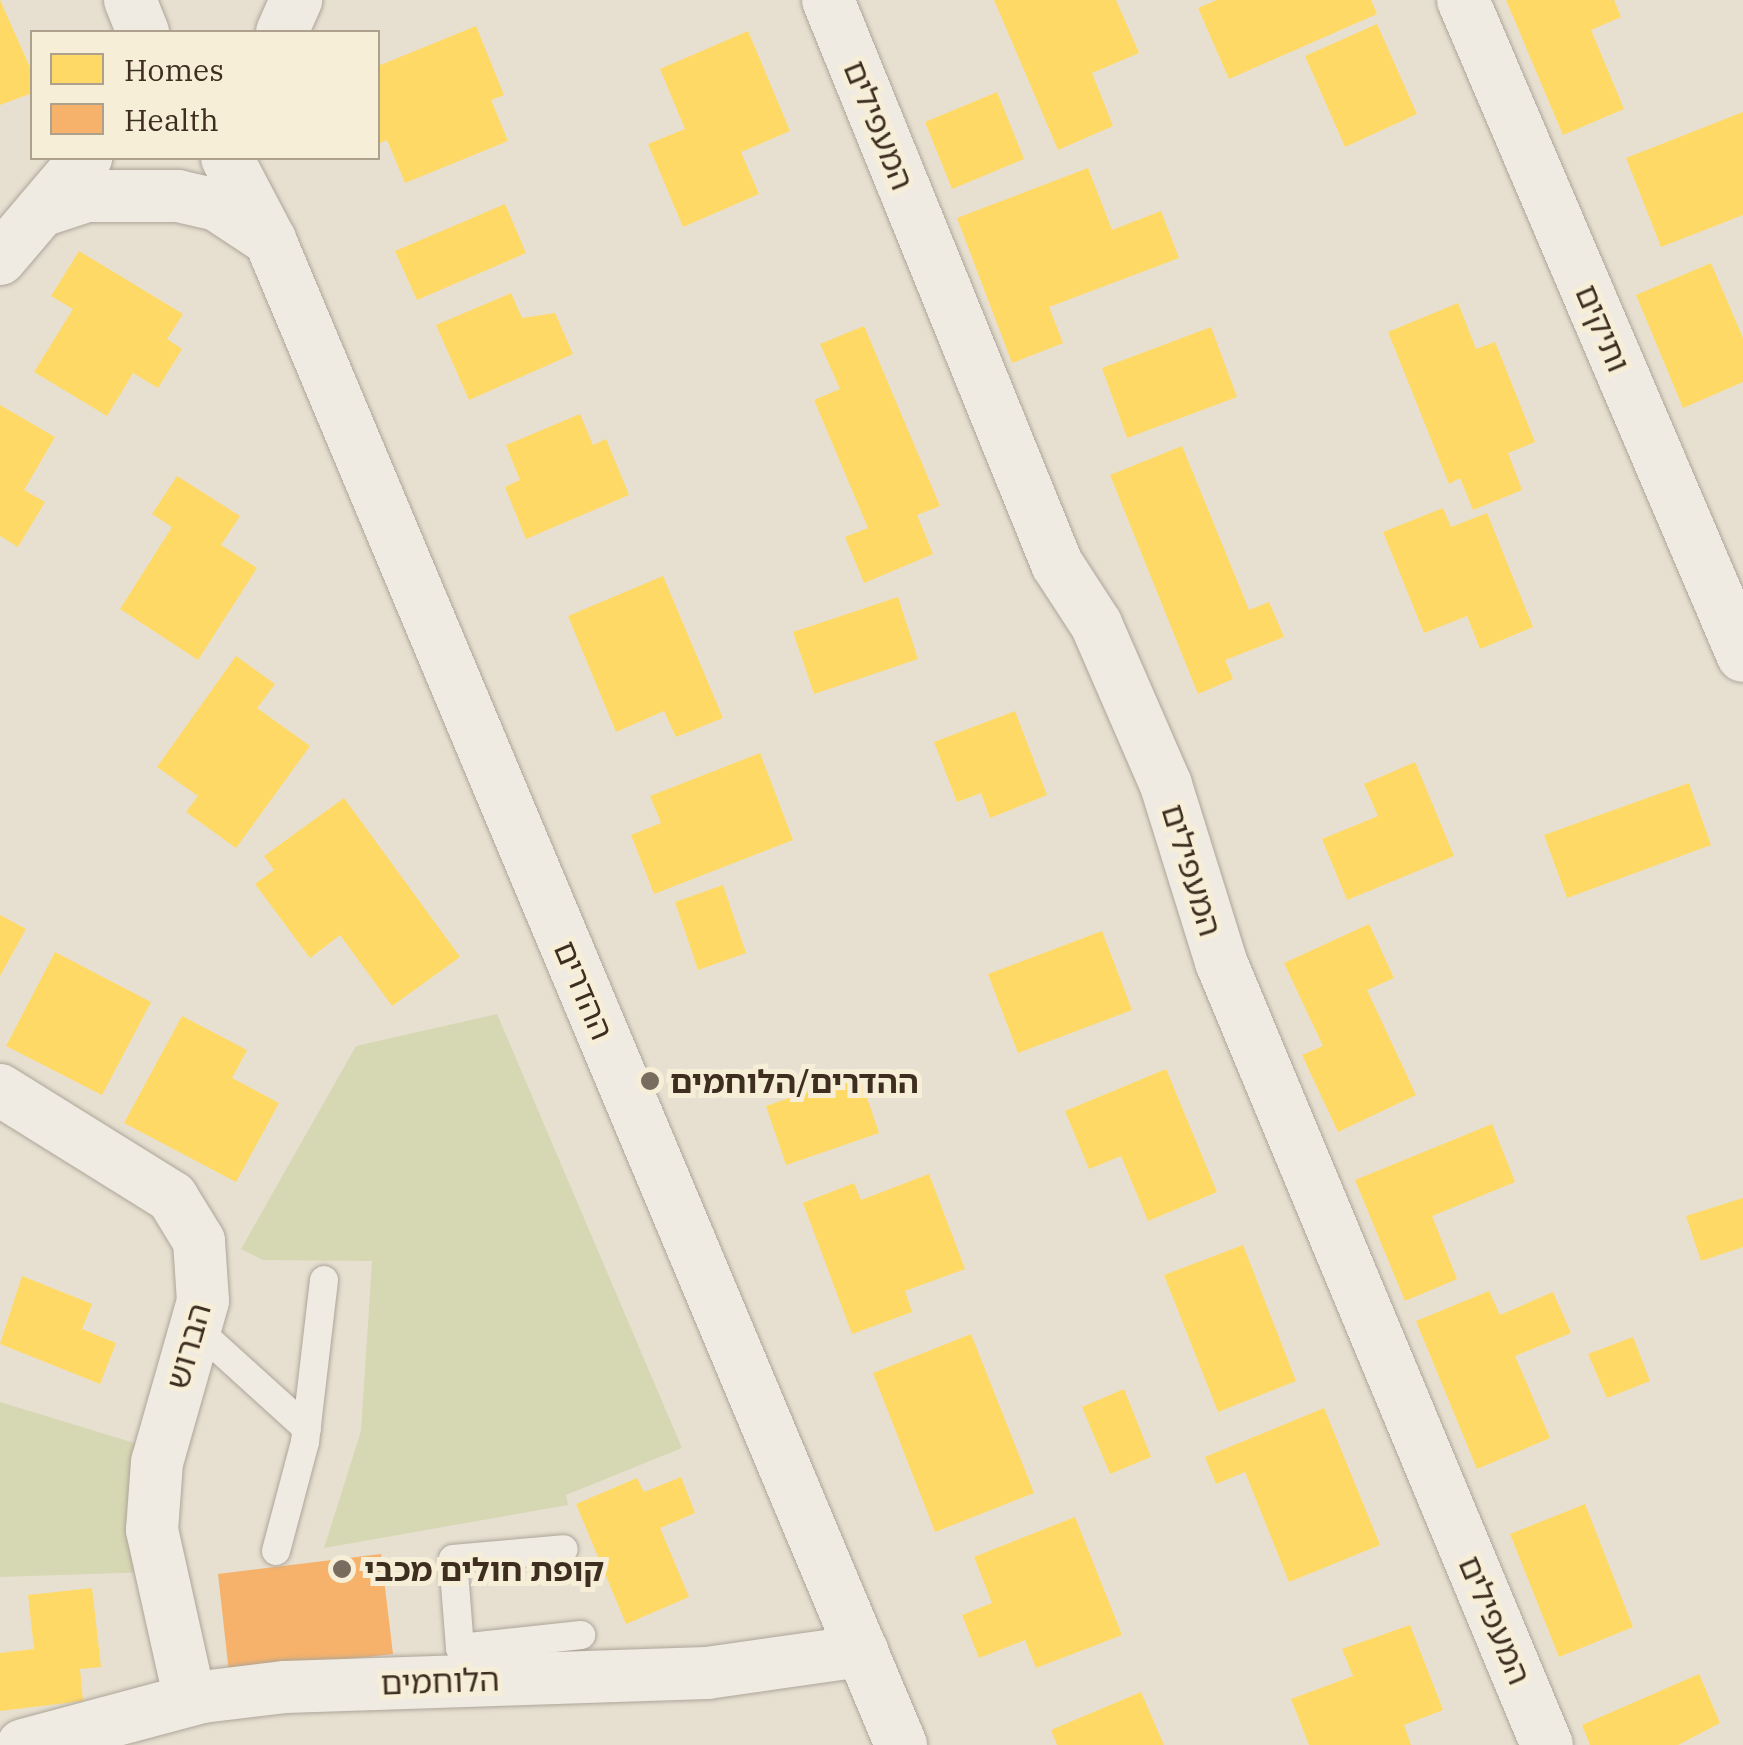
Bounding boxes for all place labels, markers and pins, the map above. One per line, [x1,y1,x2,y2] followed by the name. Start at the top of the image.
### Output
[670,1062,919,1100] place label: ההדרים/הלוחמים
[639,1070,661,1092] marker: ההדרים/הלוחמים
[364,1550,604,1588] place label: קופת חולים מכבי
[329,1556,355,1582] marker: קופת חולים מכבי

